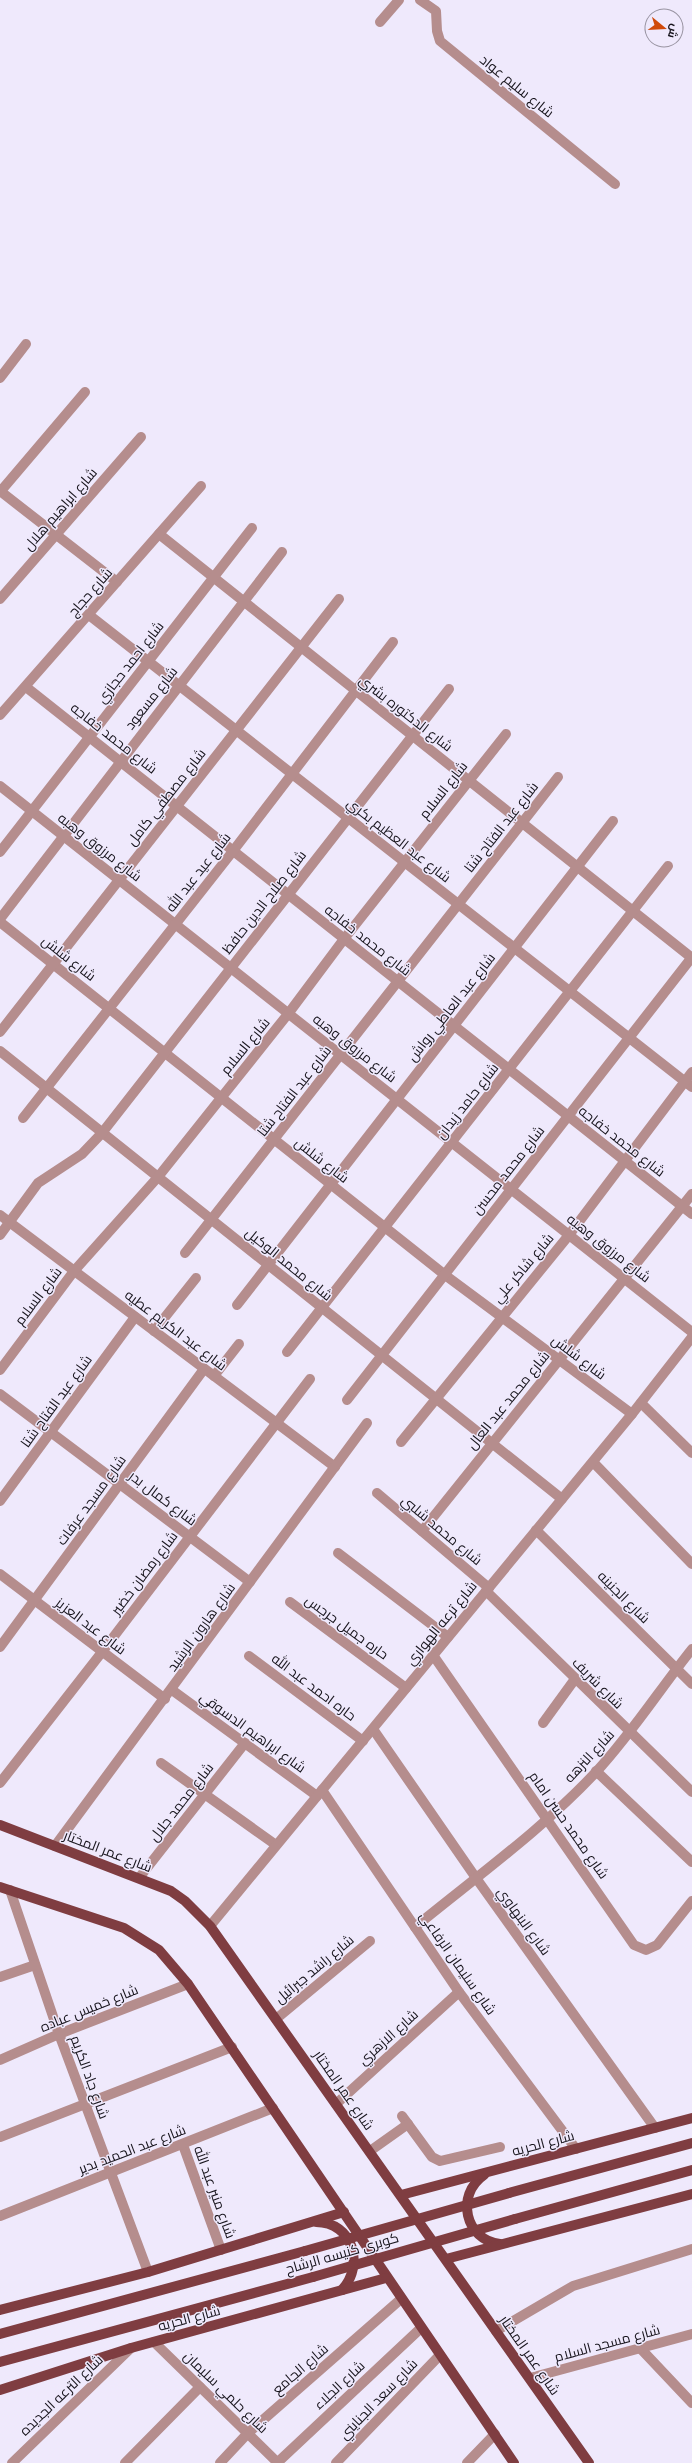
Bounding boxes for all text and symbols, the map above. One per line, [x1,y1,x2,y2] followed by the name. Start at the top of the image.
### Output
[644,8,684,48] north arrow
[663,22,683,40] text: ش
[475,50,558,123] street label: شارع سليم عواد
[18,463,102,555] street label: شارع ابراهيم هلال
[63,563,118,622] street label: شارع حجاج
[92,617,170,708] street label: شارع احمد حجازي
[120,662,183,734] street label: شارع مسعود
[354,670,457,758] street label: شارع الدكتوره بشري
[66,698,162,779] street label: شارع محمد خفاجه
[122,744,212,851] street label: شارع مصطفي كامل
[414,757,473,824] street label: شارع السلام
[459,777,544,877] street label: شارع عبد الفتاح شتا
[341,793,455,889] street label: شارع عبد العظيم بكري
[53,808,146,887] street label: شارع مرزوق وهبه
[161,828,236,917] street label: شارع عيد عبد الله
[217,846,312,959] street label: شارع صلاح الدين حافظ
[320,900,416,981] street label: شارع محمد خفاجه
[37,930,100,986] street label: شارع شلش
[402,948,501,1067] street label: شارع عبد العاطي رواش
[308,1009,401,1088] street label: شارع مرزوق وهبه
[216,1013,275,1080] street label: شارع السلام
[252,1041,337,1141] street label: شارع عبد الفتاح شتا
[431,1059,504,1144] street label: شارع حامد زيدان
[574,1101,670,1182] street label: شارع محمد خفاجه
[467,1121,550,1219] street label: شارع محمد محسن
[290,1132,353,1188] street label: شارع شلش
[562,1209,655,1288] street label: شارع مرزوق وهبه
[241,1223,337,1306] street label: شارع محمد الوكيل
[488,1229,560,1309] street label: شارع شاكر علي
[9,1263,67,1330] street label: شارع السلام
[120,1285,231,1376] street label: شارع عبد الكريم عطيه
[547,1330,611,1385] street label: شارع شلش
[462,1346,555,1454] street label: شارع محمد عبد العال
[16,1351,97,1452] street label: شارع عبد الفتاح شتا
[51,1451,131,1550] street label: شارع مسجد عرفات
[123,1465,201,1531] street label: شارع كمال بدر
[396,1490,487,1571] street label: شارع محمد شلبي
[105,1527,183,1620] street label: شارع رمضان خضير
[592,1566,655,1629] street label: شارع الجنينه
[401,1577,483,1671] street label: شارع ترعه الهواري
[162,1579,241,1676] street label: شارع هارون الرشيد
[300,1590,393,1665] street label: حاره جميل جرجس
[50,1592,130,1660] street label: شارع عبد العزيز
[267,1649,360,1726] street label: حاره احمد عبد الله
[567,1653,628,1714] street label: شارع شريف
[195,1687,310,1779] street label: شارع ابراهيم الدسوقي
[559,1725,619,1788] street label: شارع النزهه
[144,1758,219,1846] street label: شارع محمد جلال
[524,1767,614,1883] street label: شارع محمد حسن امام
[59,1825,155,1878] street label: شارع عمر المختار
[491,1883,556,1960] street label: شارع البنهاوي
[413,1907,501,2020] street label: شارع سليمان الرفاعي
[270,1930,359,2009] street label: شارع راشد جبرائيل
[37,1979,142,2038] street label: شارع خميس عباده
[353,2004,424,2071] street label: شارع الازهري
[65,2032,114,2122] street label: شارع جاد الكريم
[308,2045,379,2135] street label: شارع عمر المختار
[74,2119,189,2180] street label: شارع عبد الحميد بدير
[510,2125,577,2162] street label: شارع الحريه
[188,2143,241,2242] street label: شارع منير عبد الله
[283,2227,401,2280] street label: كوبرى كنيسه الرشاح
[156,2300,223,2337] street label: شارع الحريه
[494,2310,565,2400] street label: شارع عمر المختار
[552,2319,662,2368] street label: شارع مسجد السلام
[268,2339,333,2400] street label: شارع الجامع
[178,2346,273,2439] street label: شارع حلمي سليمان
[15,2350,108,2441] street label: شارع الترعه الجديده
[334,2354,423,2445] street label: شارع سعد الجنايني
[309,2356,370,2415] street label: شارع الجلاء

